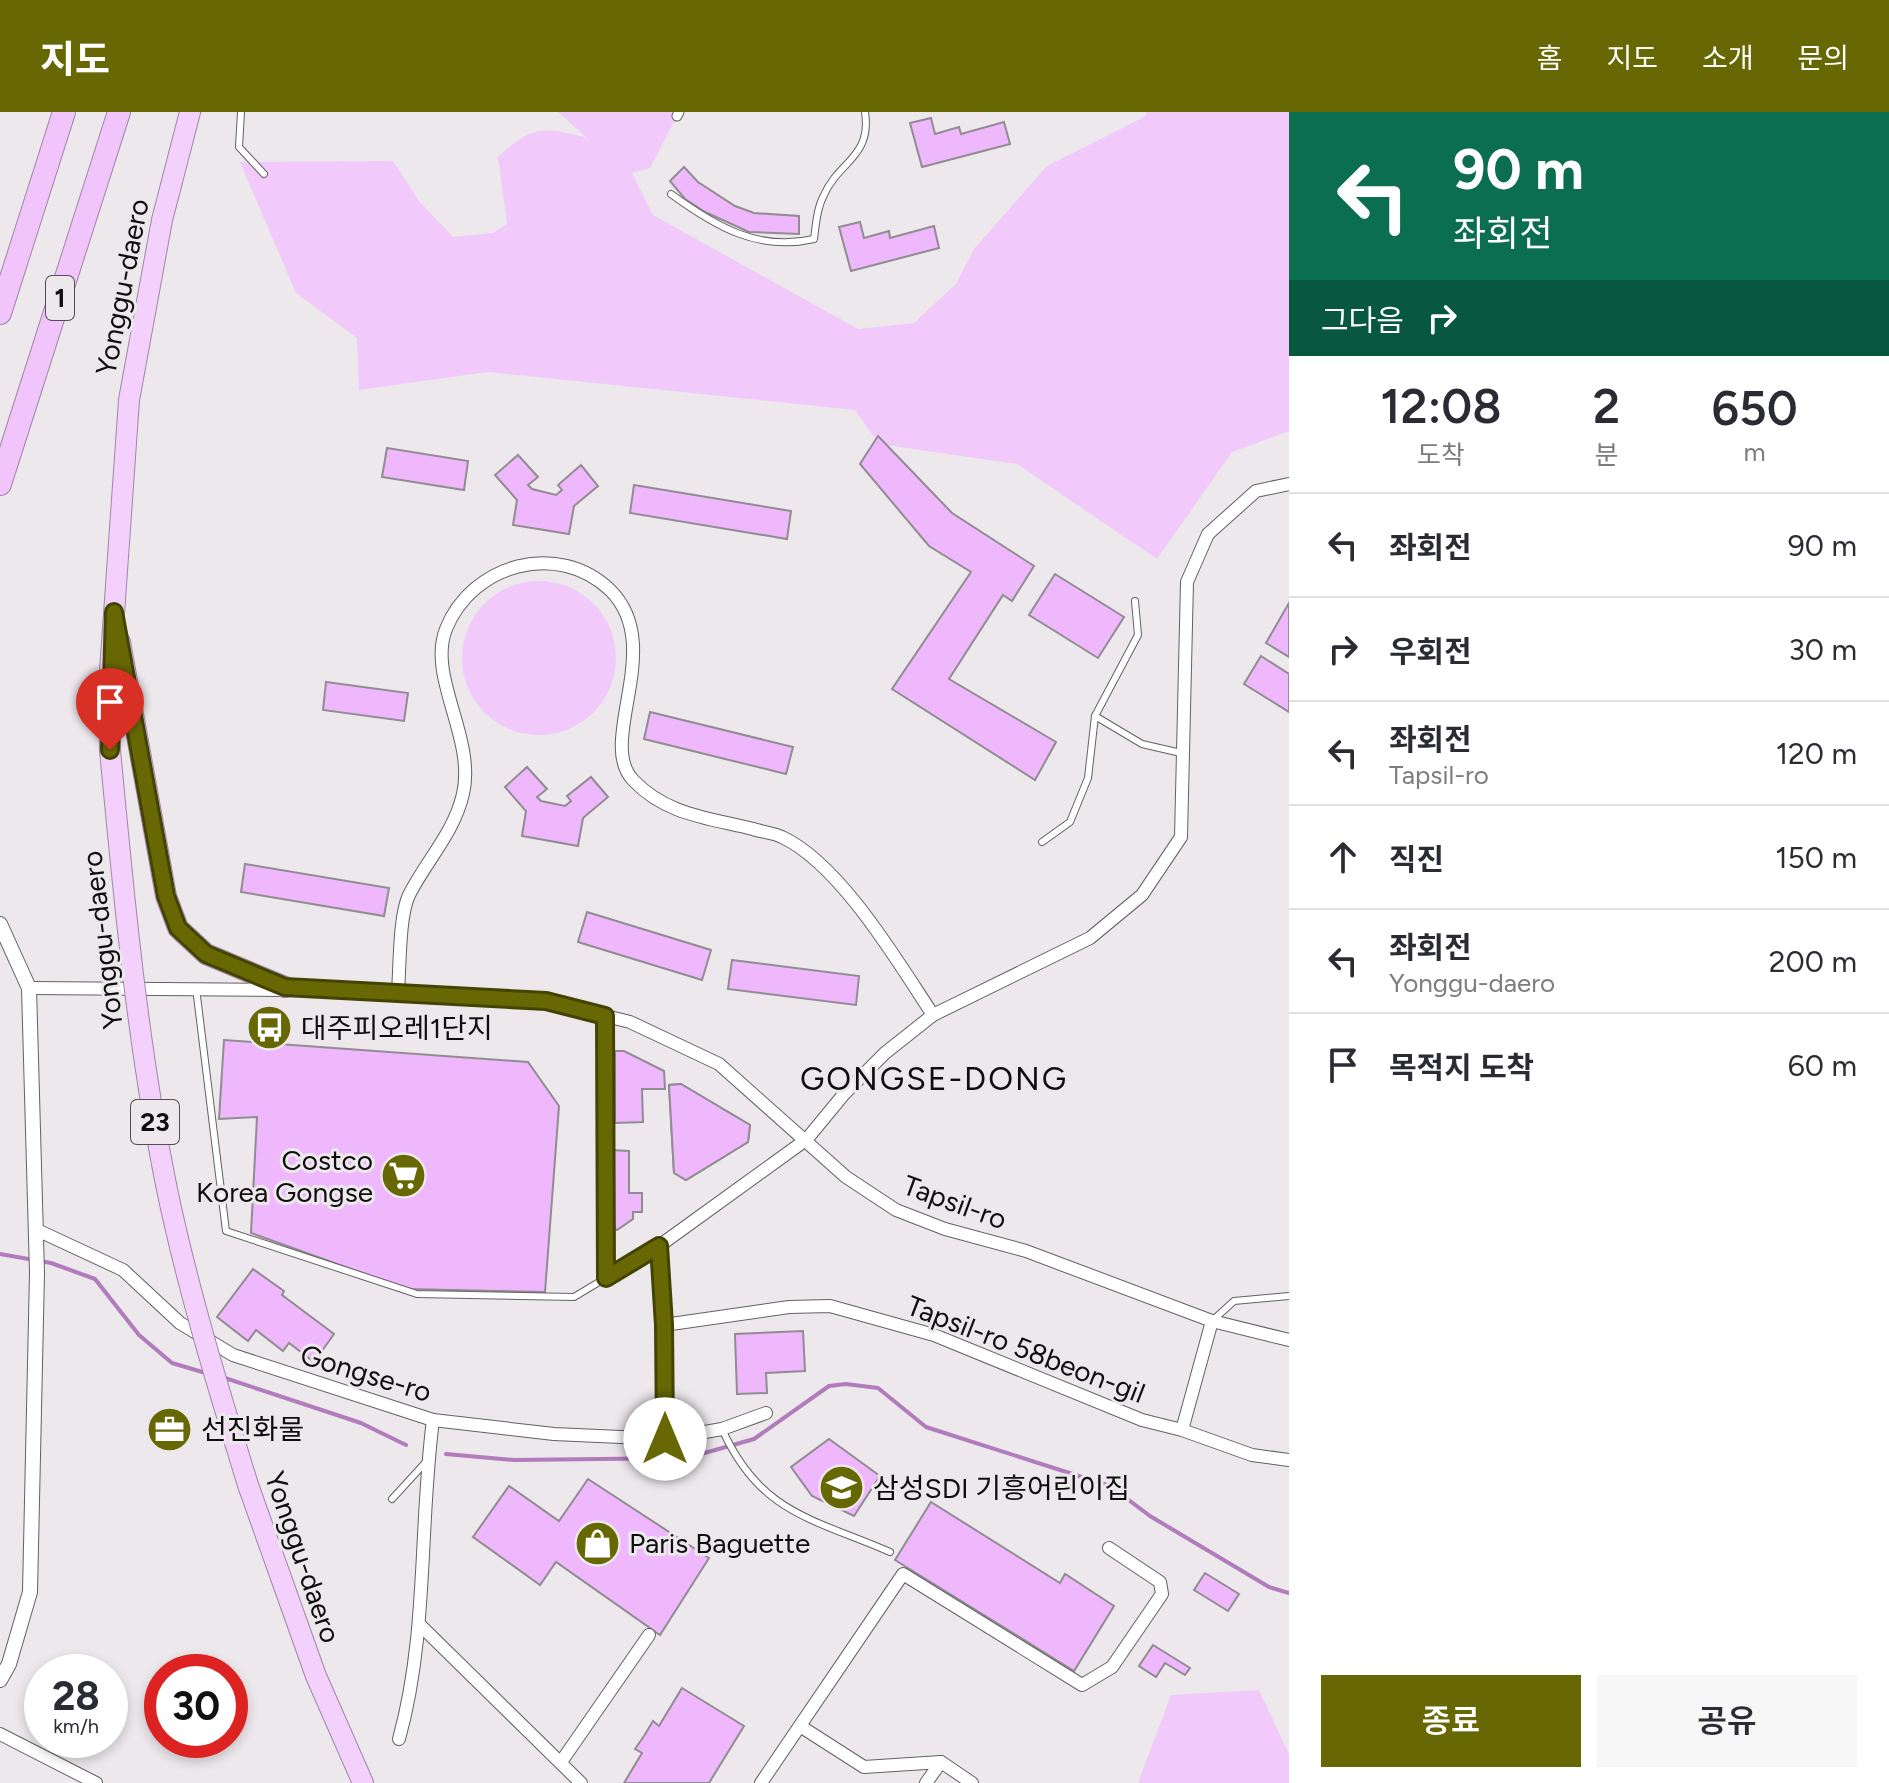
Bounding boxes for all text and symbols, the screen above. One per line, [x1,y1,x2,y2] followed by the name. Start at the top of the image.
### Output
[40,37,110,83] text: 지도
[1537,41,1562,75] text: 홈
[1606,41,1658,75] text: 지도
[1702,41,1753,75] text: 소개
[1797,41,1849,75] text: 문의
[1453,136,1584,203] text: 90 m
[1321,144,1425,248] icon: left
[88,196,156,378] street label: Yonggu-daero
[1453,212,1552,255] text: 좌회전
[46,276,74,320] road number: 1
[1420,296,1464,340] icon: right
[1321,302,1404,339] text: 그다음
[1380,377,1502,435] text: 12:08
[1593,377,1620,435] text: 2
[1711,379,1798,437] text: 650
[1744,436,1766,468] text: m
[1417,439,1465,471] text: 도착
[1595,439,1619,471] text: 분
[1321,523,1365,567] icon: left
[1788,527,1857,564] text: 90 m
[1389,529,1472,566] text: 좌회전
[1321,627,1365,671] icon: right
[1789,631,1857,668] text: 30 m
[1389,633,1472,670] text: 우회전
[76,668,144,750] pin
[88,680,132,724] icon: arrive
[1389,721,1472,758] text: 좌회전
[1321,731,1365,775] icon: left
[1776,735,1857,772] text: 120 m
[1389,759,1489,791] text: Tapsil-ro
[1321,835,1365,879] icon: ahead
[1775,839,1857,876] text: 150 m
[1389,841,1444,878] text: 직진
[74,849,130,1031] street label: Yonggu-daero
[1389,929,1472,966] text: 좌회전
[1321,939,1365,983] icon: left
[1769,943,1857,980] text: 200 m
[1389,967,1555,999] text: Yonggu-daero
[246,1004,294,1052] bus stop icon: 대주피오레1단지
[301,1011,493,1045] place label: 대주피오레1단지
[1321,1043,1365,1087] icon: arrive
[1788,1047,1857,1084] text: 60 m
[1389,1049,1534,1086] text: 목적지 도착
[800,1060,1068,1098] district label: GONGSE-DONG
[131,1100,179,1144] road number: 23
[196,1143,373,1209] place label: Costco Korea Gongse
[380,1152,428,1200] supermarket icon: Costco Korea Gongse
[899,1168,1011,1236] street label: Tapsil-ro
[902,1288,1150,1410] street label: Tapsil-ro 58beon-gil
[296,1337,436,1409] street label: Gongse-ro
[623,1397,707,1481] position arrow
[146,1405,194,1453] office icon: 선진화물
[201,1412,304,1446] place label: 선진화물
[818,1464,866,1512] school or university icon: 삼성SDI 기흥어린이집
[258,1467,348,1647] street label: Yonggu-daero
[873,1471,1130,1505] place label: 삼성SDI 기흥어린이집
[574,1519,622,1567] shop icon: Paris Baguette
[629,1526,810,1560] place label: Paris Baguette
[144,1654,248,1758] speed limit sign: 30
[52,1672,100,1720] text: 28
[1321,1675,1581,1767] button: 종료
[1597,1675,1857,1767] button: 공유
[53,1714,99,1738] text: km/h

